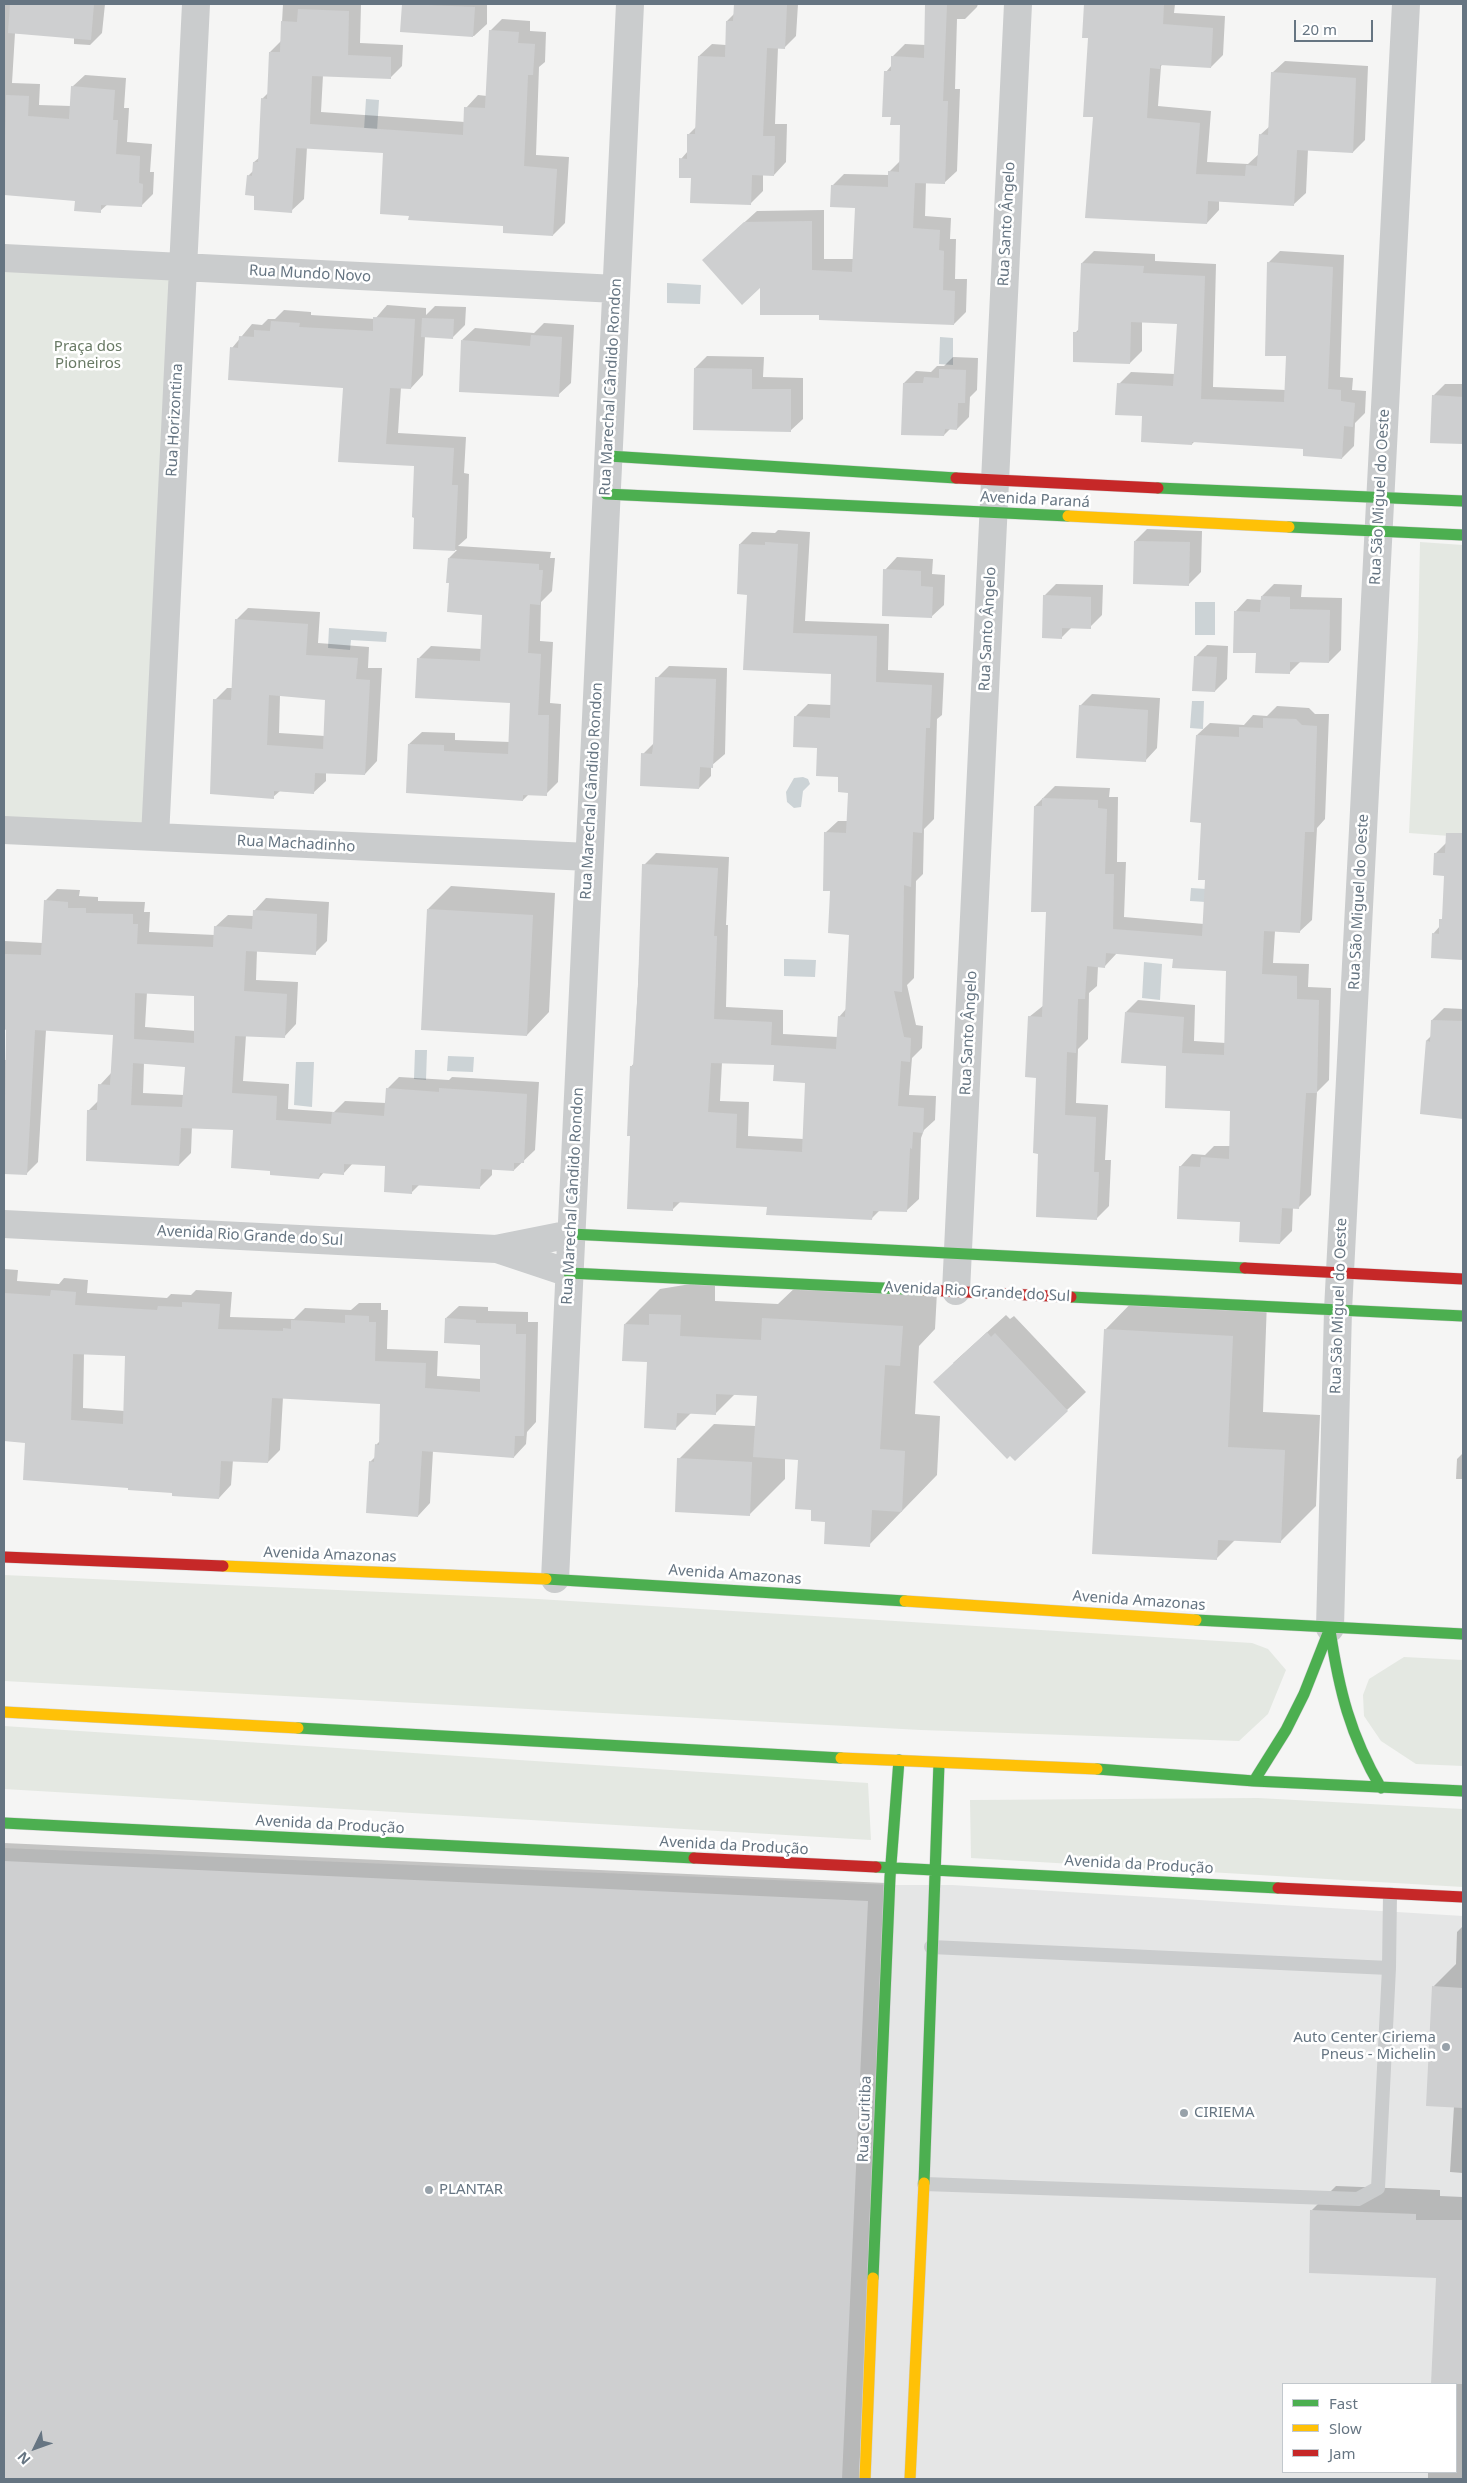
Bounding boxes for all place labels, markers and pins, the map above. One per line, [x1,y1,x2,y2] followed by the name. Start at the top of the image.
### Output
[1293,2029,1436,2064] place label: Auto Center Ciriema Pneus - Michelin
[1440,2041,1452,2053] marker: Auto Center Ciriema Pneus - Michelin
[1194,2104,1255,2122] place label: CIRIEMA
[1178,2107,1190,2119] marker: CIRIEMA
[439,2181,503,2199] place label: PLANTAR
[423,2184,435,2196] marker: PLANTAR

